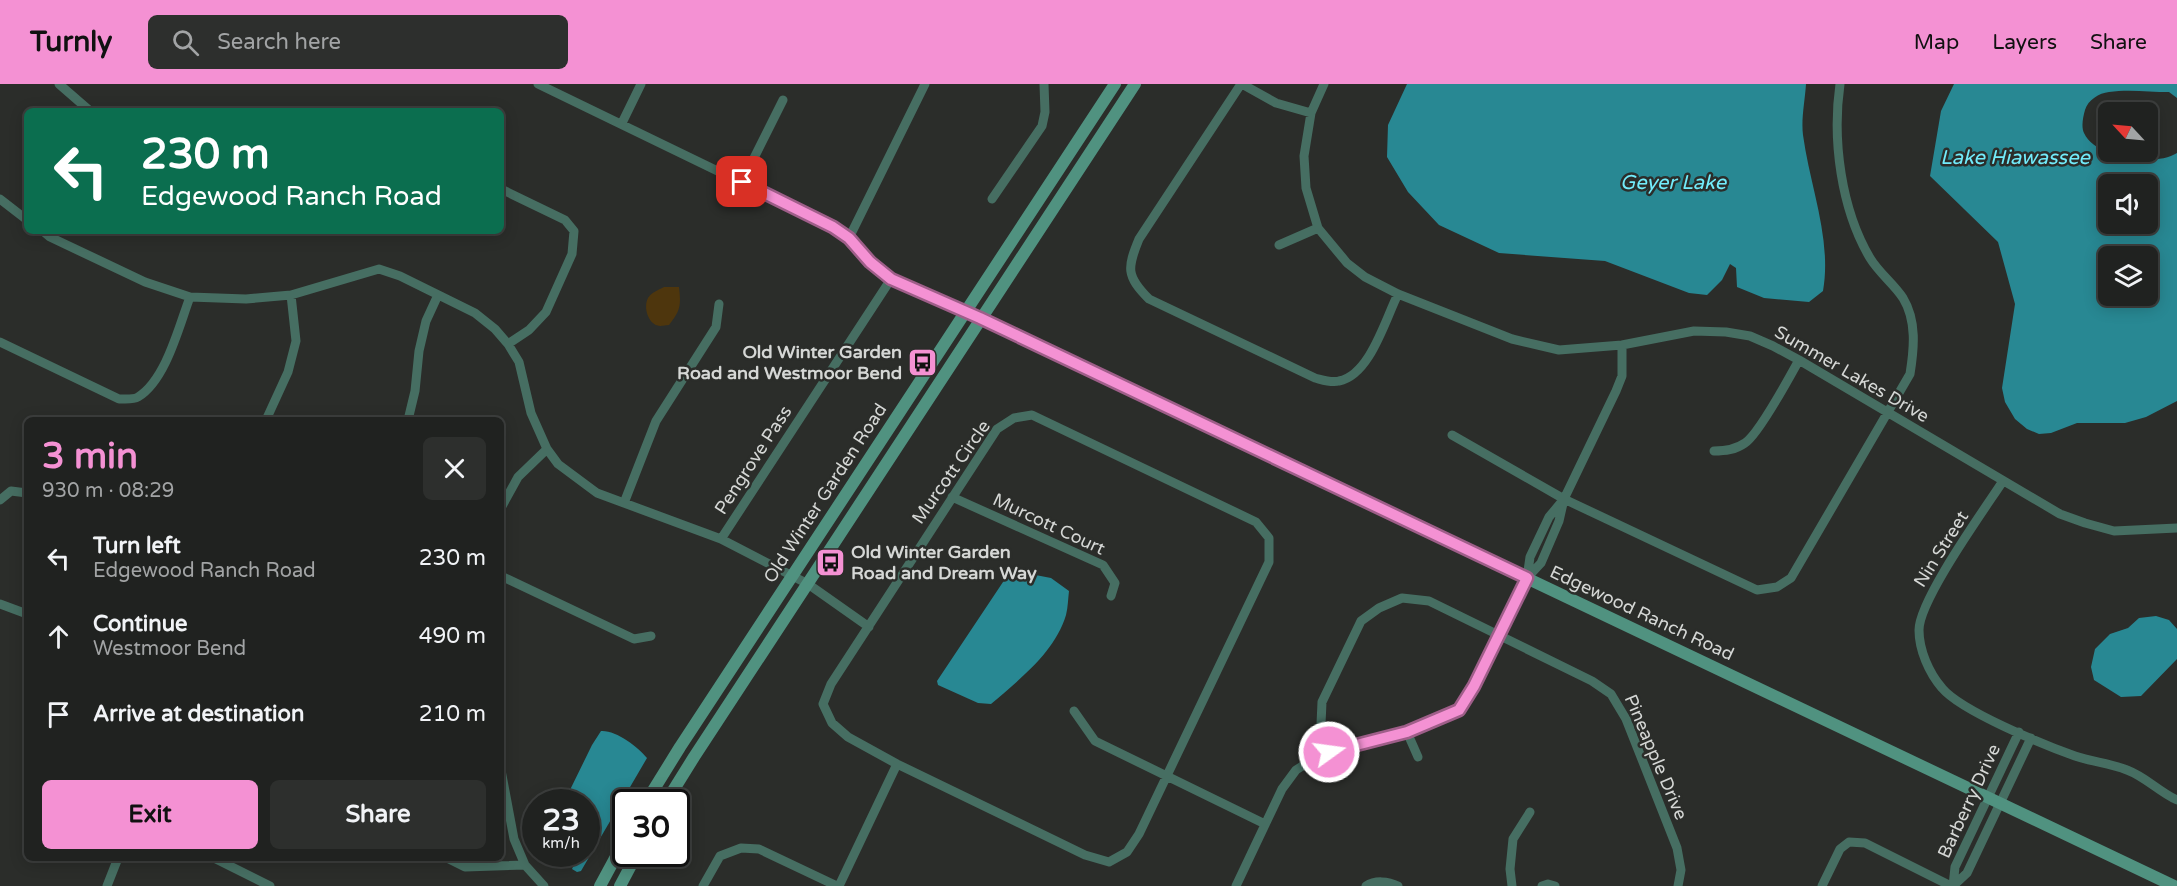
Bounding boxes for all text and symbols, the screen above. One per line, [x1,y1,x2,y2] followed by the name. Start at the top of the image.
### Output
[148,15,568,69] search box
[30,25,112,59] text: Turnly
[169,26,202,59] icon: search
[217,29,341,55] text: Search here
[1914,30,1959,55] text: Map
[1992,30,2057,55] text: Layers
[2090,30,2147,55] text: Share
[2098,102,2158,162] north arrow
[2098,102,2158,306] map controls
[141,129,270,180] text: 230 m
[42,132,120,210] icon: left
[1940,146,2092,170] water label: Lake Hiawassee
[716,156,767,207] pin
[725,165,758,198] icon: arrive
[1620,171,1728,195] water label: Geyer Lake
[2098,174,2158,234] button: sound
[141,180,442,213] text: Edgewood Ranch Road
[2098,246,2158,306] button: layers
[1771,321,1933,427] street label: Summer Lakes Drive
[677,341,902,384] place label: Old Winter Garden Road and Westmoor Bend
[907,346,939,378] bus stop icon: Old Winter Garden Road and Westmoor Bend
[759,399,891,587] street label: Old Winter Garden Road
[710,402,796,518] street label: Pengrove Pass
[907,416,995,528] street label: Murcott Circle
[42,435,138,478] text: 3 min
[423,437,486,500] button: close
[42,479,174,503] text: 930 m · 08:29
[989,488,1109,560] street label: Murcott Court
[1909,507,1973,591] street label: Nin Street
[93,533,181,559] text: Turn left
[851,541,1037,584] place label: Old Winter Garden Road and Dream Way
[42,542,75,575] icon: left
[419,545,486,571] text: 230 m
[814,546,846,578] bus stop icon: Old Winter Garden Road and Dream Way
[93,559,316,583] text: Edgewood Ranch Road
[1547,561,1737,665] street label: Edgewood Ranch Road
[93,611,188,637] text: Continue
[42,620,75,653] icon: ahead
[419,623,486,649] text: 490 m
[93,637,246,661] text: Westmoor Bend
[1620,691,1692,823] street label: Pineapple Drive
[42,698,75,731] icon: arrive
[93,701,304,727] text: Arrive at destination
[419,701,486,727] text: 210 m
[1297,720,1361,784] position arrow
[1933,740,2005,862] street label: Barberry Drive
[42,780,258,849] button: Exit
[270,780,486,849] button: Share
[612,789,690,867] speed limit sign: 30
[542,802,580,839] text: 23
[542,834,580,852] text: km/h

